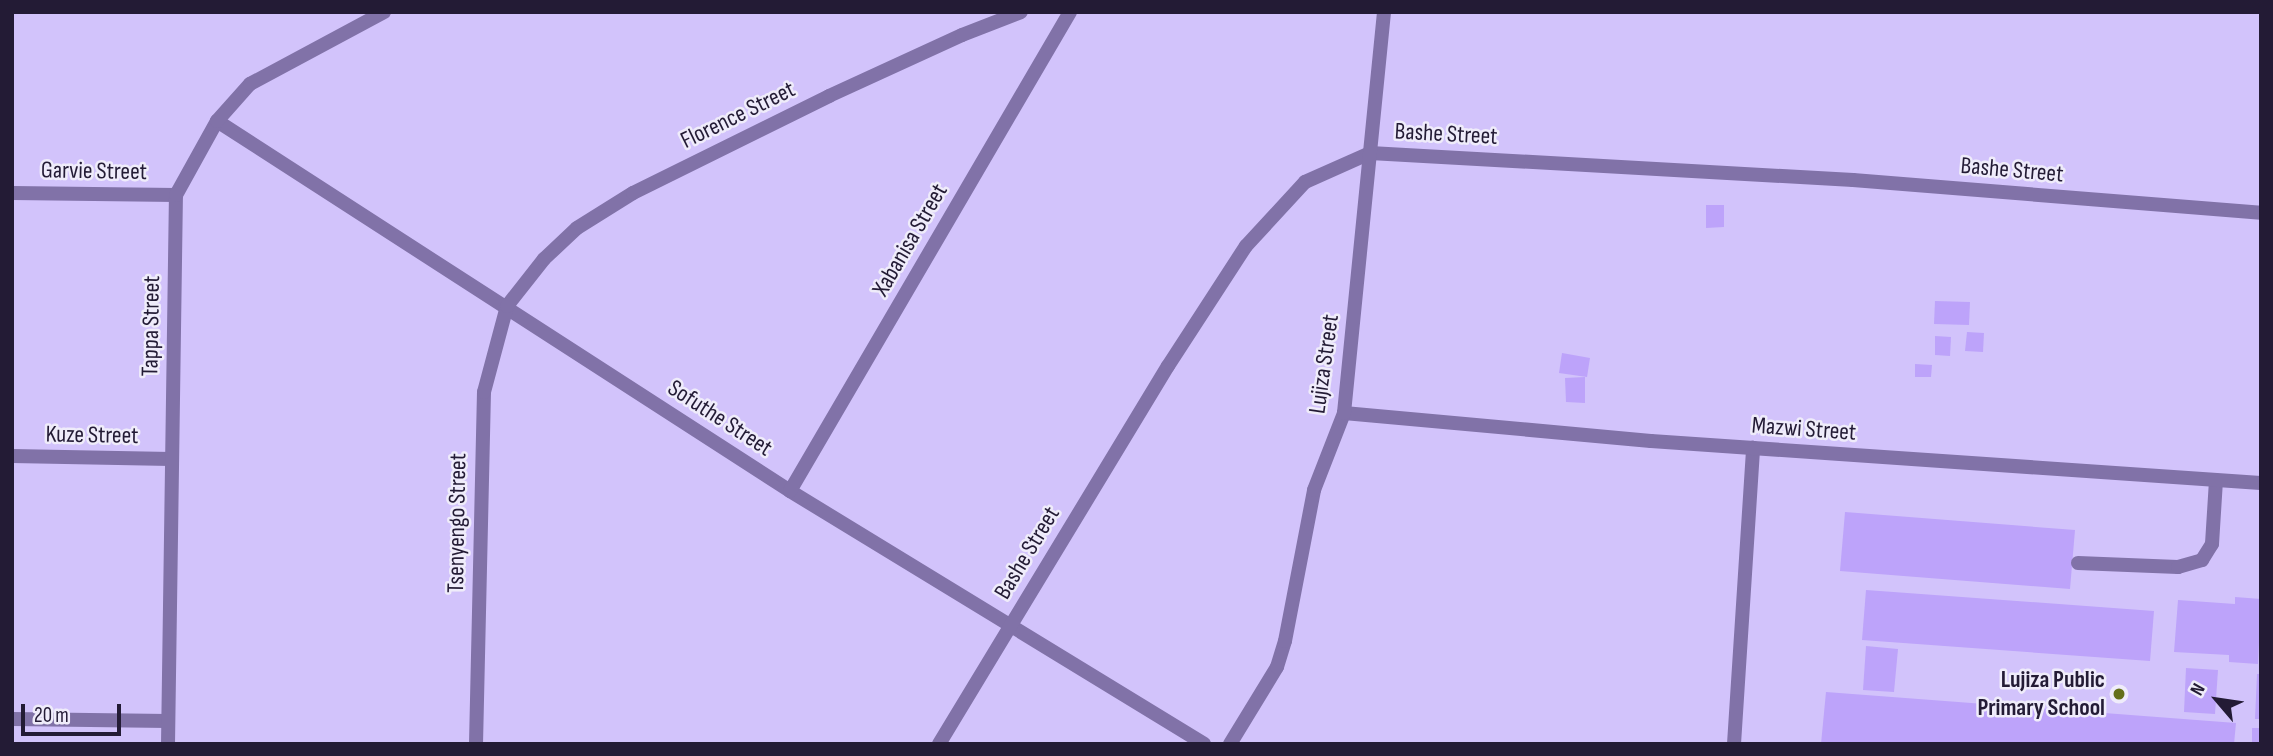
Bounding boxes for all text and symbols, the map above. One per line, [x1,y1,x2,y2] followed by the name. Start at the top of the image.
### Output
[676,75,800,155] street label: Florence Street
[1394,117,1498,151] street label: Bashe Street
[1959,151,2065,189] street label: Bashe Street
[41,156,147,186] street label: Garvie Street
[866,179,954,301] street label: Xabanisa Street
[136,275,166,377] street label: Tappa Street
[1303,312,1345,416] street label: Lujiza Street
[662,374,778,462] street label: Sofuthe Street
[1751,411,1857,447] street label: Mazwi Street
[45,420,139,450] street label: Kuze Street
[441,453,473,593] street label: Tsenyengo Street
[988,501,1066,605] street label: Bashe Street
[2182,665,2252,735] north arrow
[1977,666,2105,722] place label: Lujiza Public Primary School
[2186,680,2211,700] text: N
[2111,686,2127,702] marker: Lujiza Public Primary School
[24,690,124,734] scale bar
[34,703,69,728] text: 20 m

